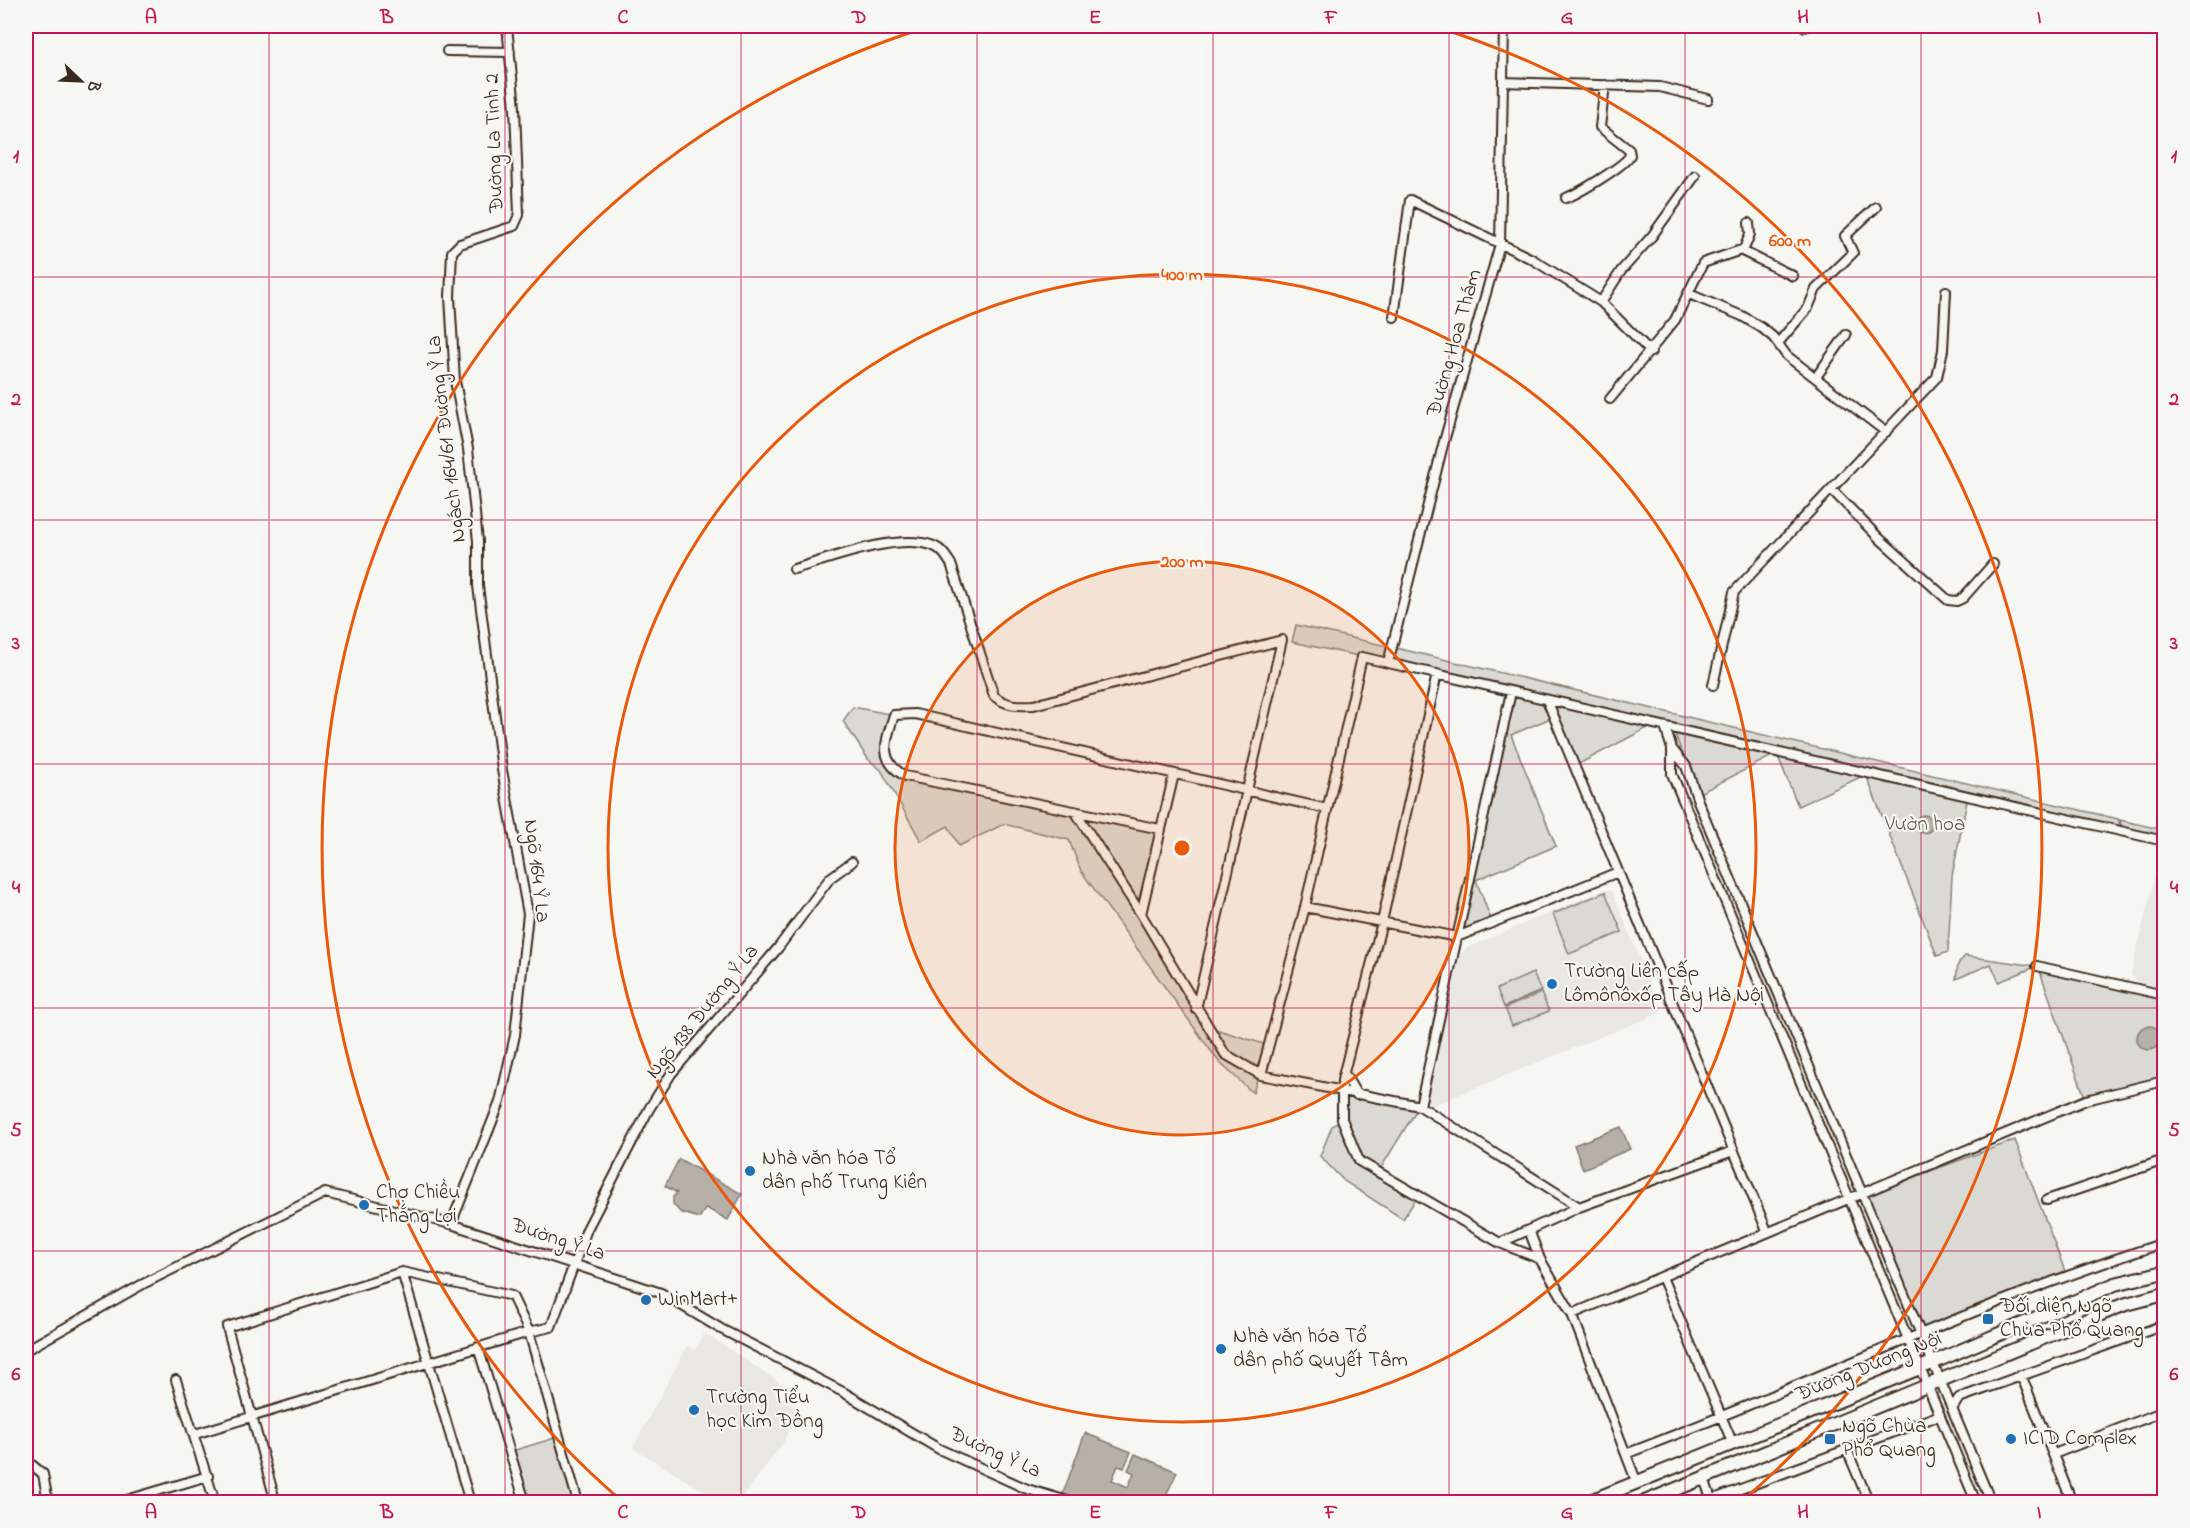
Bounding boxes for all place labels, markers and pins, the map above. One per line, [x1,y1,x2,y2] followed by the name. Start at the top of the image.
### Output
[1172,838,1192,858] centre of rings
[1564,957,1764,1013] place label: Trường Liên cấp Lômônôxốp Tây Hà Nội
[1545,977,1559,991] marker: Trường Liên cấp Lômônôxốp Tây Hà Nội
[762,1144,927,1200] place label: Nhà văn hóa Tổ dân phố Trung Kiên
[743,1164,757,1178] marker: Nhà văn hóa Tổ dân phố Trung Kiên
[376,1178,460,1234] place label: Chợ Chiều Thắng Lợi
[357,1198,371,1212] marker: Chợ Chiều Thắng Lợi
[658,1285,738,1315] place label: WinMart+
[1999,1292,2144,1348] place label: Đối diện Ngõ Chùa Phổ Quang
[639,1293,653,1307] marker: WinMart+
[1981,1312,1995,1326] marker: Đối diện Ngõ Chùa Phổ Quang
[1233,1322,1408,1378] place label: Nhà văn hóa Tổ dân phố Quyết Tâm
[1214,1342,1228,1356] marker: Nhà văn hóa Tổ dân phố Quyết Tâm
[706,1383,823,1439] place label: Trường Tiểu học Kim Đồng
[687,1403,701,1417] marker: Trường Tiểu học Kim Đồng
[1842,1412,1936,1468] place label: Ngõ Chùa Phổ Quang
[2023,1424,2137,1454] place label: ICID Complex
[1823,1432,1837,1446] marker: Ngõ Chùa Phổ Quang
[2004,1432,2018,1446] marker: ICID Complex

